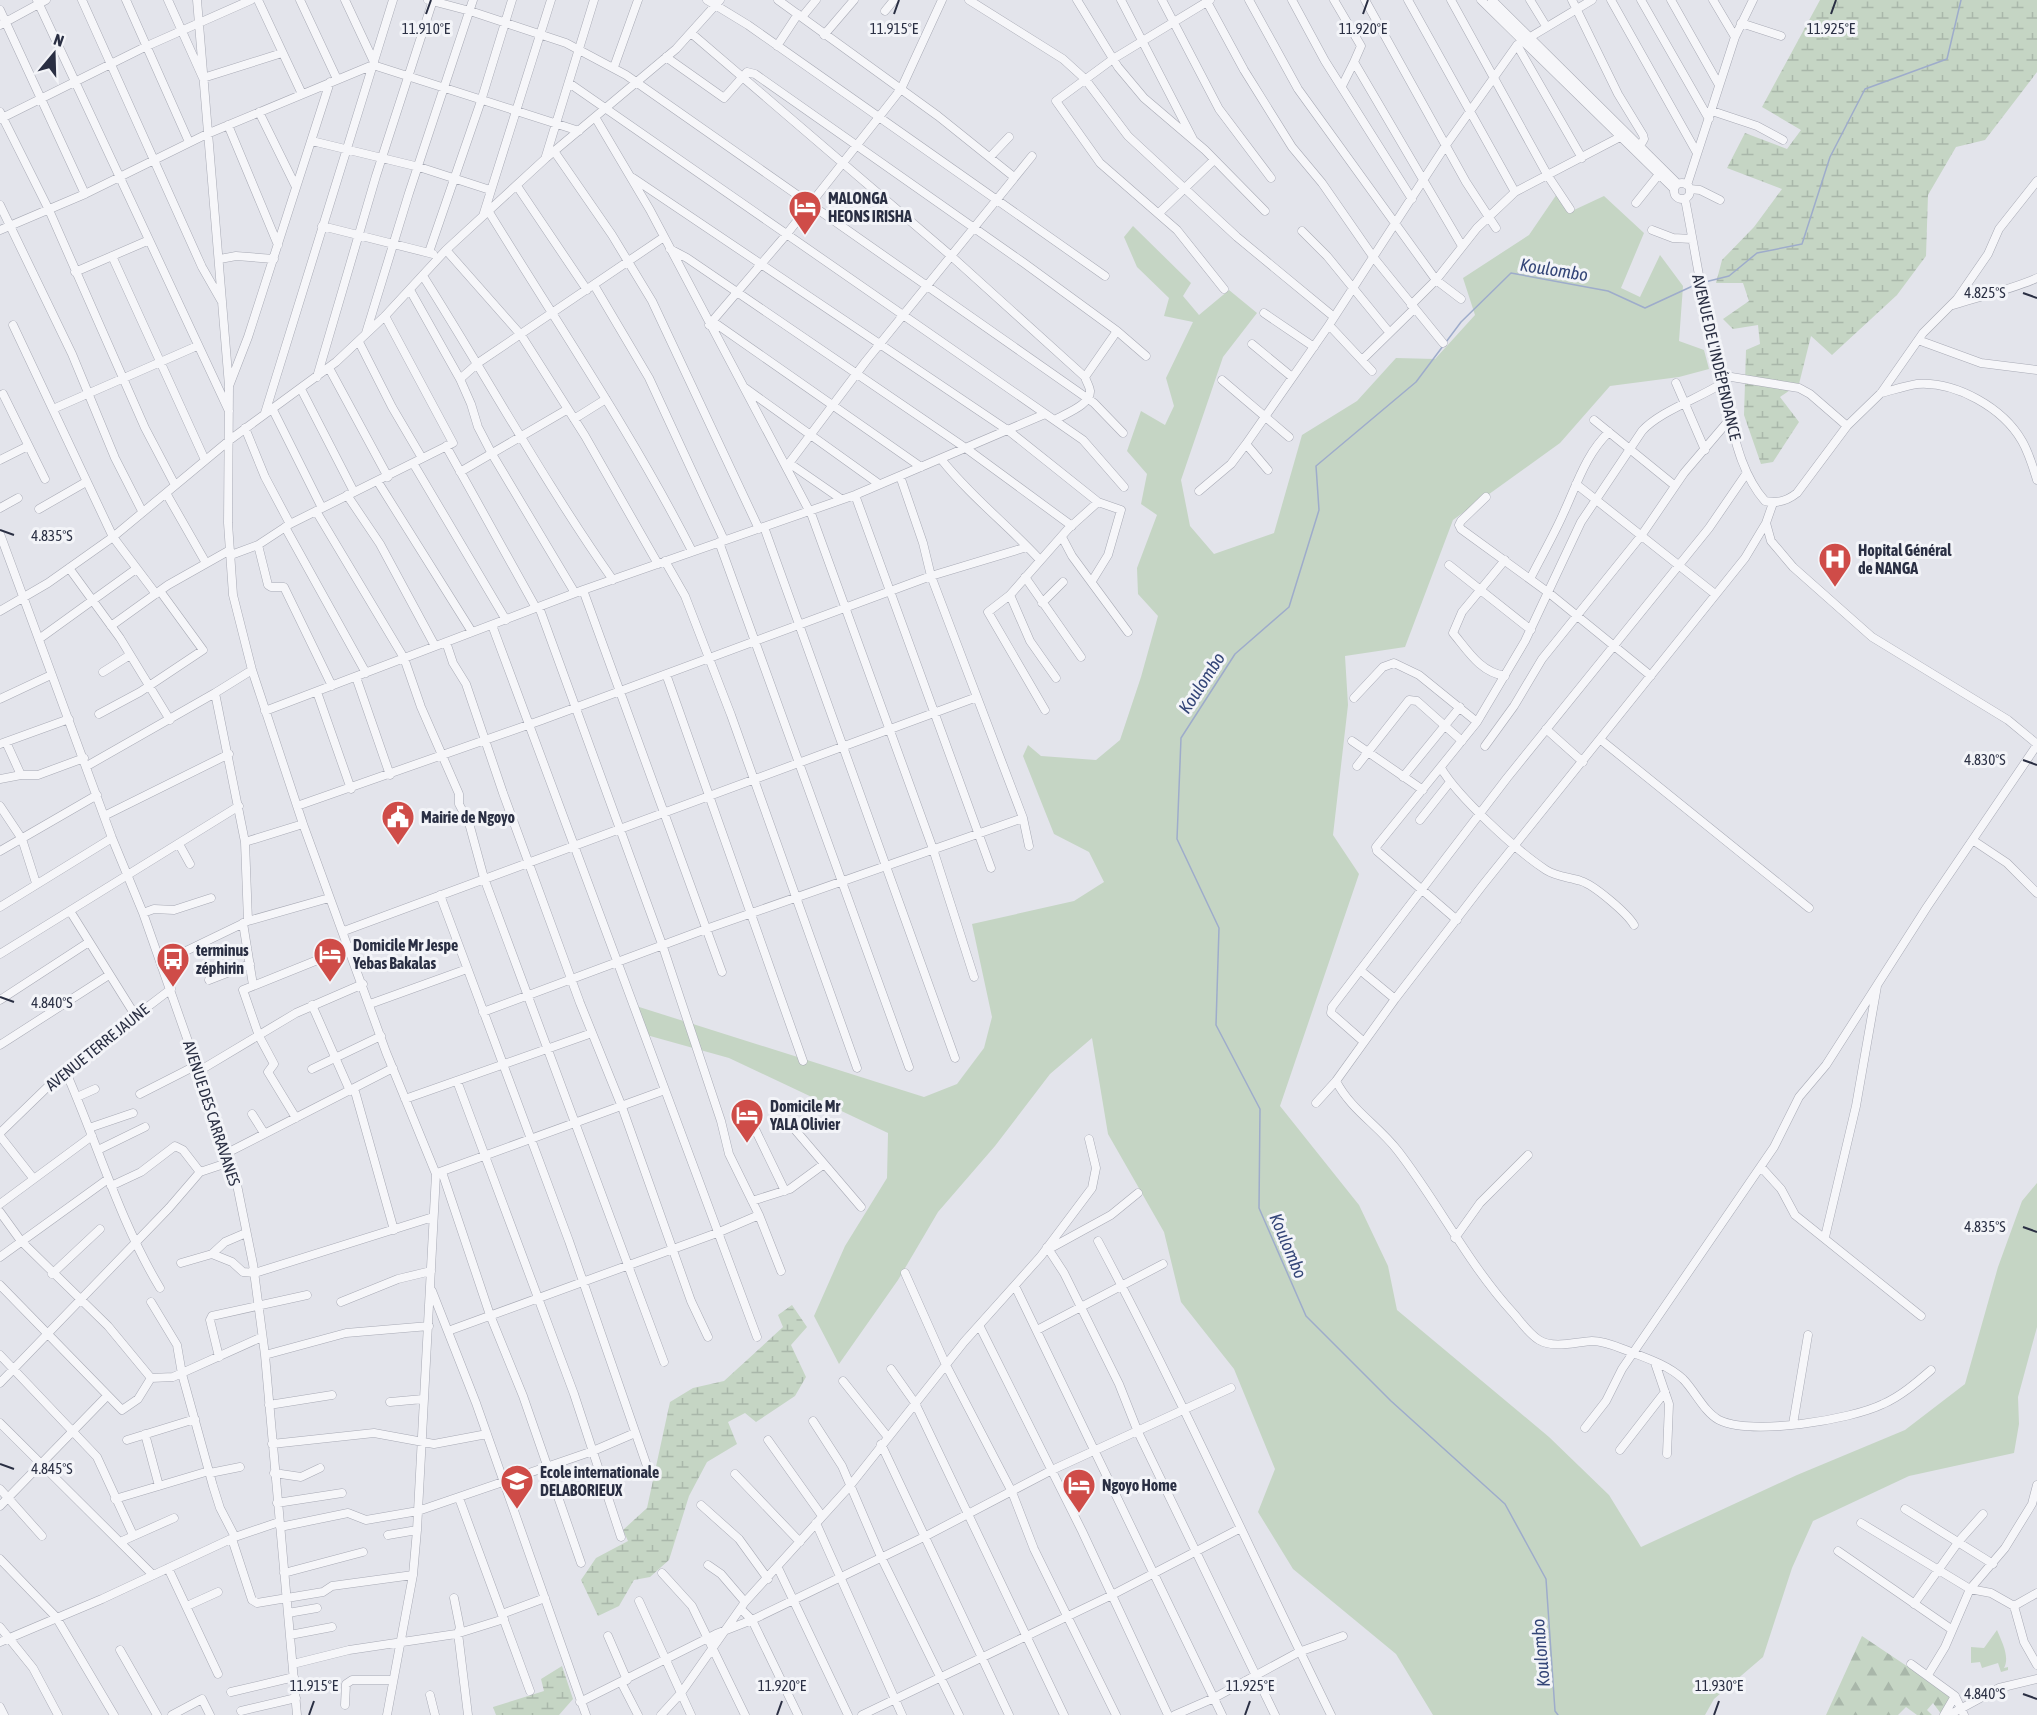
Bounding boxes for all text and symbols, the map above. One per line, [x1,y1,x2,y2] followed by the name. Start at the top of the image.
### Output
[402,20,451,37] text: 11.910°E
[870,20,919,37] text: 11.915°E
[1339,20,1388,37] text: 11.920°E
[1807,20,1856,37] text: 11.925°E
[24,24,84,84] north arrow
[51,30,66,50] text: N
[787,189,823,236] hotel icon: MALONGA HEONS IRISHA
[828,189,912,225] place label: MALONGA HEONS IRISHA
[1519,254,1590,285] water label: Koulombo
[1689,272,1745,442] street label: AVENUE DE L'INDÉPENDANCE
[1964,284,2006,301] text: 4.825°S
[31,527,73,544] text: 4.835°S
[1817,541,1853,588] hospital icon: Hopital Général de NANGA
[1858,541,1952,577] place label: Hopital Général de NANGA
[1174,648,1229,717] water label: Koulombo
[1964,751,2006,768] text: 4.830°S
[380,799,416,846] public building icon: Mairie de Ngoyo
[421,808,516,826] place label: Mairie de Ngoyo
[312,936,348,983] hotel icon: Domicile Mr Jespe Yebas Bakalas
[352,936,458,972] place label: Domicile Mr Jespe Yebas Bakalas
[155,941,191,988] bus stop icon: terminus zéphirin
[195,941,249,977] place label: terminus zéphirin
[31,994,73,1011] text: 4.840°S
[42,1000,152,1094] street label: AVENUE TERRE JAUNE
[180,1038,244,1188] street label: AVENUE DES CARRAVANES
[729,1097,765,1144] hotel icon: Domicile Mr YALA Olivier
[769,1097,841,1133] place label: Domicile Mr YALA Olivier
[1265,1210,1312,1281] water label: Koulombo
[1964,1218,2006,1235] text: 4.835°S
[31,1460,73,1477] text: 4.845°S
[499,1463,535,1510] school or university icon: Ecole internationale DELABORIEUX
[540,1463,659,1499] place label: Ecole internationale DELABORIEUX
[1061,1467,1097,1514] hotel icon: Ngoyo Home
[1102,1476,1177,1494] place label: Ngoyo Home
[1527,1618,1554,1688] water label: Koulombo
[290,1677,339,1694] text: 11.915°E
[758,1677,807,1694] text: 11.920°E
[1226,1677,1275,1694] text: 11.925°E
[1695,1677,1744,1694] text: 11.930°E
[1964,1685,2006,1702] text: 4.840°S

